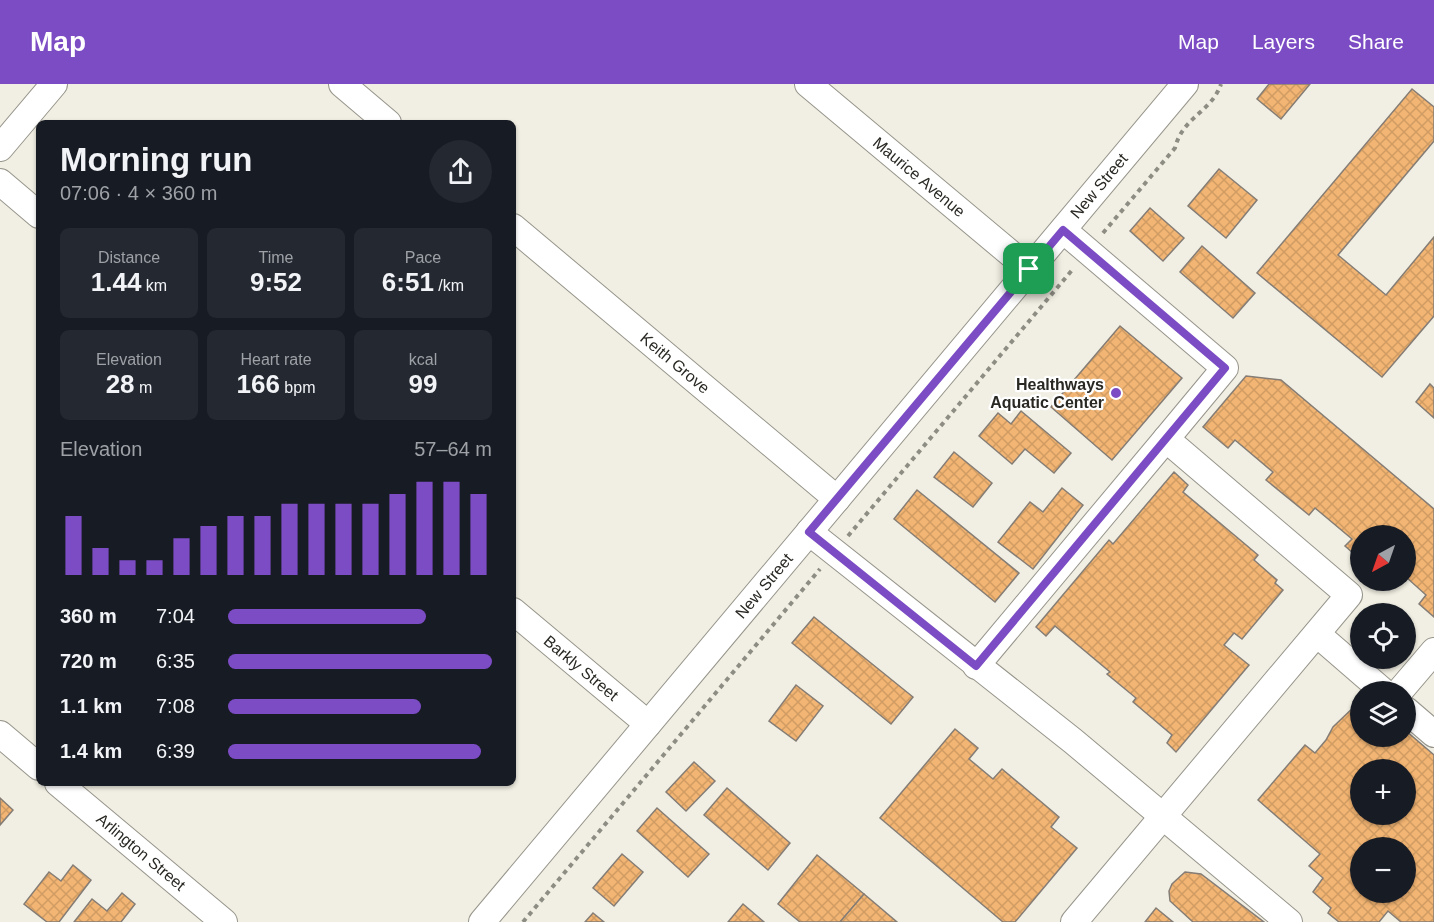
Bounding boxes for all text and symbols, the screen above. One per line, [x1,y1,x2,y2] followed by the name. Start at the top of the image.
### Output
[30,26,86,57] text: Map
[1178,30,1219,53] text: Map
[1252,30,1315,53] text: Layers
[1348,30,1404,53] text: Share
[870,134,968,220] street label: Maurice Avenue
[429,140,492,203] button: share
[60,141,252,178] text: Morning run
[1067,150,1131,222] street label: New Street
[60,182,217,204] text: 07:06 · 4 × 360 m
[1003,243,1054,294] pin
[98,249,160,266] text: Distance
[259,249,293,266] text: Time
[405,249,441,266] text: Pace
[1012,252,1045,285] icon: arrive
[91,267,141,297] text: 1.44
[250,267,302,297] text: 9:52
[382,267,434,297] text: 6:51
[141,277,167,294] text: km
[434,277,464,294] text: /km
[637,329,713,397] street label: Keith Grove
[96,351,162,368] text: Elevation
[240,351,312,368] text: Heart rate
[409,351,437,368] text: kcal
[106,369,135,399] text: 28
[237,369,280,399] text: 166
[409,369,437,399] text: 99
[990,376,1104,411] place label: Healthways Aquatic Center
[135,379,152,396] text: m
[280,379,315,396] text: bpm
[1109,386,1123,400] marker: Healthways Aquatic Center
[60,438,142,460] text: Elevation
[414,438,492,460] text: 57–64 m
[1350,525,1416,591] north arrow
[1350,525,1416,903] map controls
[732,550,796,622] street label: New Street
[1350,603,1416,669] button: locate
[60,605,117,627] text: 360 m
[156,605,195,627] text: 7:04
[540,632,622,704] street label: Barkly Street
[60,650,117,672] text: 720 m
[156,650,195,672] text: 6:35
[1350,681,1416,747] button: layers
[60,695,122,717] text: 1.1 km
[156,695,195,717] text: 7:08
[60,740,122,762] text: 1.4 km
[156,740,195,762] text: 6:39
[1350,759,1416,825] button: +
[93,810,189,894] street label: Arlington Street
[1350,837,1416,903] button: −

